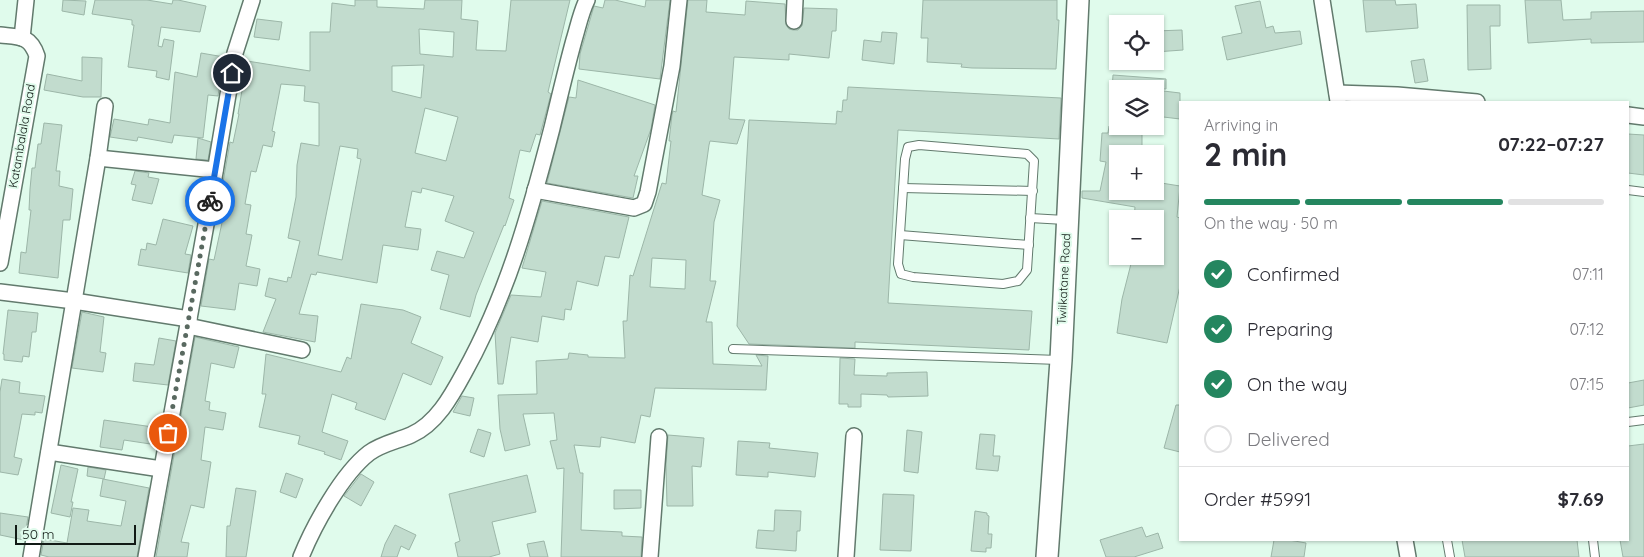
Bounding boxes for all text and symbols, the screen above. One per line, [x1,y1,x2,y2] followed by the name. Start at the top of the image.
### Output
[1109,15,1164,265] map controls
[1109,15,1164,70] button: locate
[211,52,253,94] pin
[218,59,246,87] icon: home
[1109,80,1164,135] button: layers
[5,83,38,189] street label: Katambalala Road
[1204,115,1278,135] text: Arriving in
[1498,132,1604,156] text: 07:22–07:27
[1204,134,1287,174] text: 2 min
[1109,145,1164,200] button: +
[185,176,235,226] courier
[196,187,224,215] icon: bike
[1109,210,1164,265] button: −
[1204,213,1338,233] text: On the way · 50 m
[1054,233,1073,325] street label: Twiikatane Road
[1204,260,1232,288] icon: check
[1247,262,1340,286] text: Confirmed
[1572,264,1604,284] text: 07:11
[1204,315,1232,343] icon: check
[1247,317,1333,341] text: Preparing
[1569,319,1604,339] text: 07:12
[1204,370,1232,398] icon: check
[1247,372,1348,396] text: On the way
[1570,374,1604,394] text: 07:15
[147,412,189,454] pin
[154,419,182,447] icon: bag
[1247,427,1330,451] text: Delivered
[1204,487,1311,511] text: Order #5991
[1558,487,1604,511] text: $7.69
[15,522,136,545] scale bar
[22,525,55,543] text: 50 m

